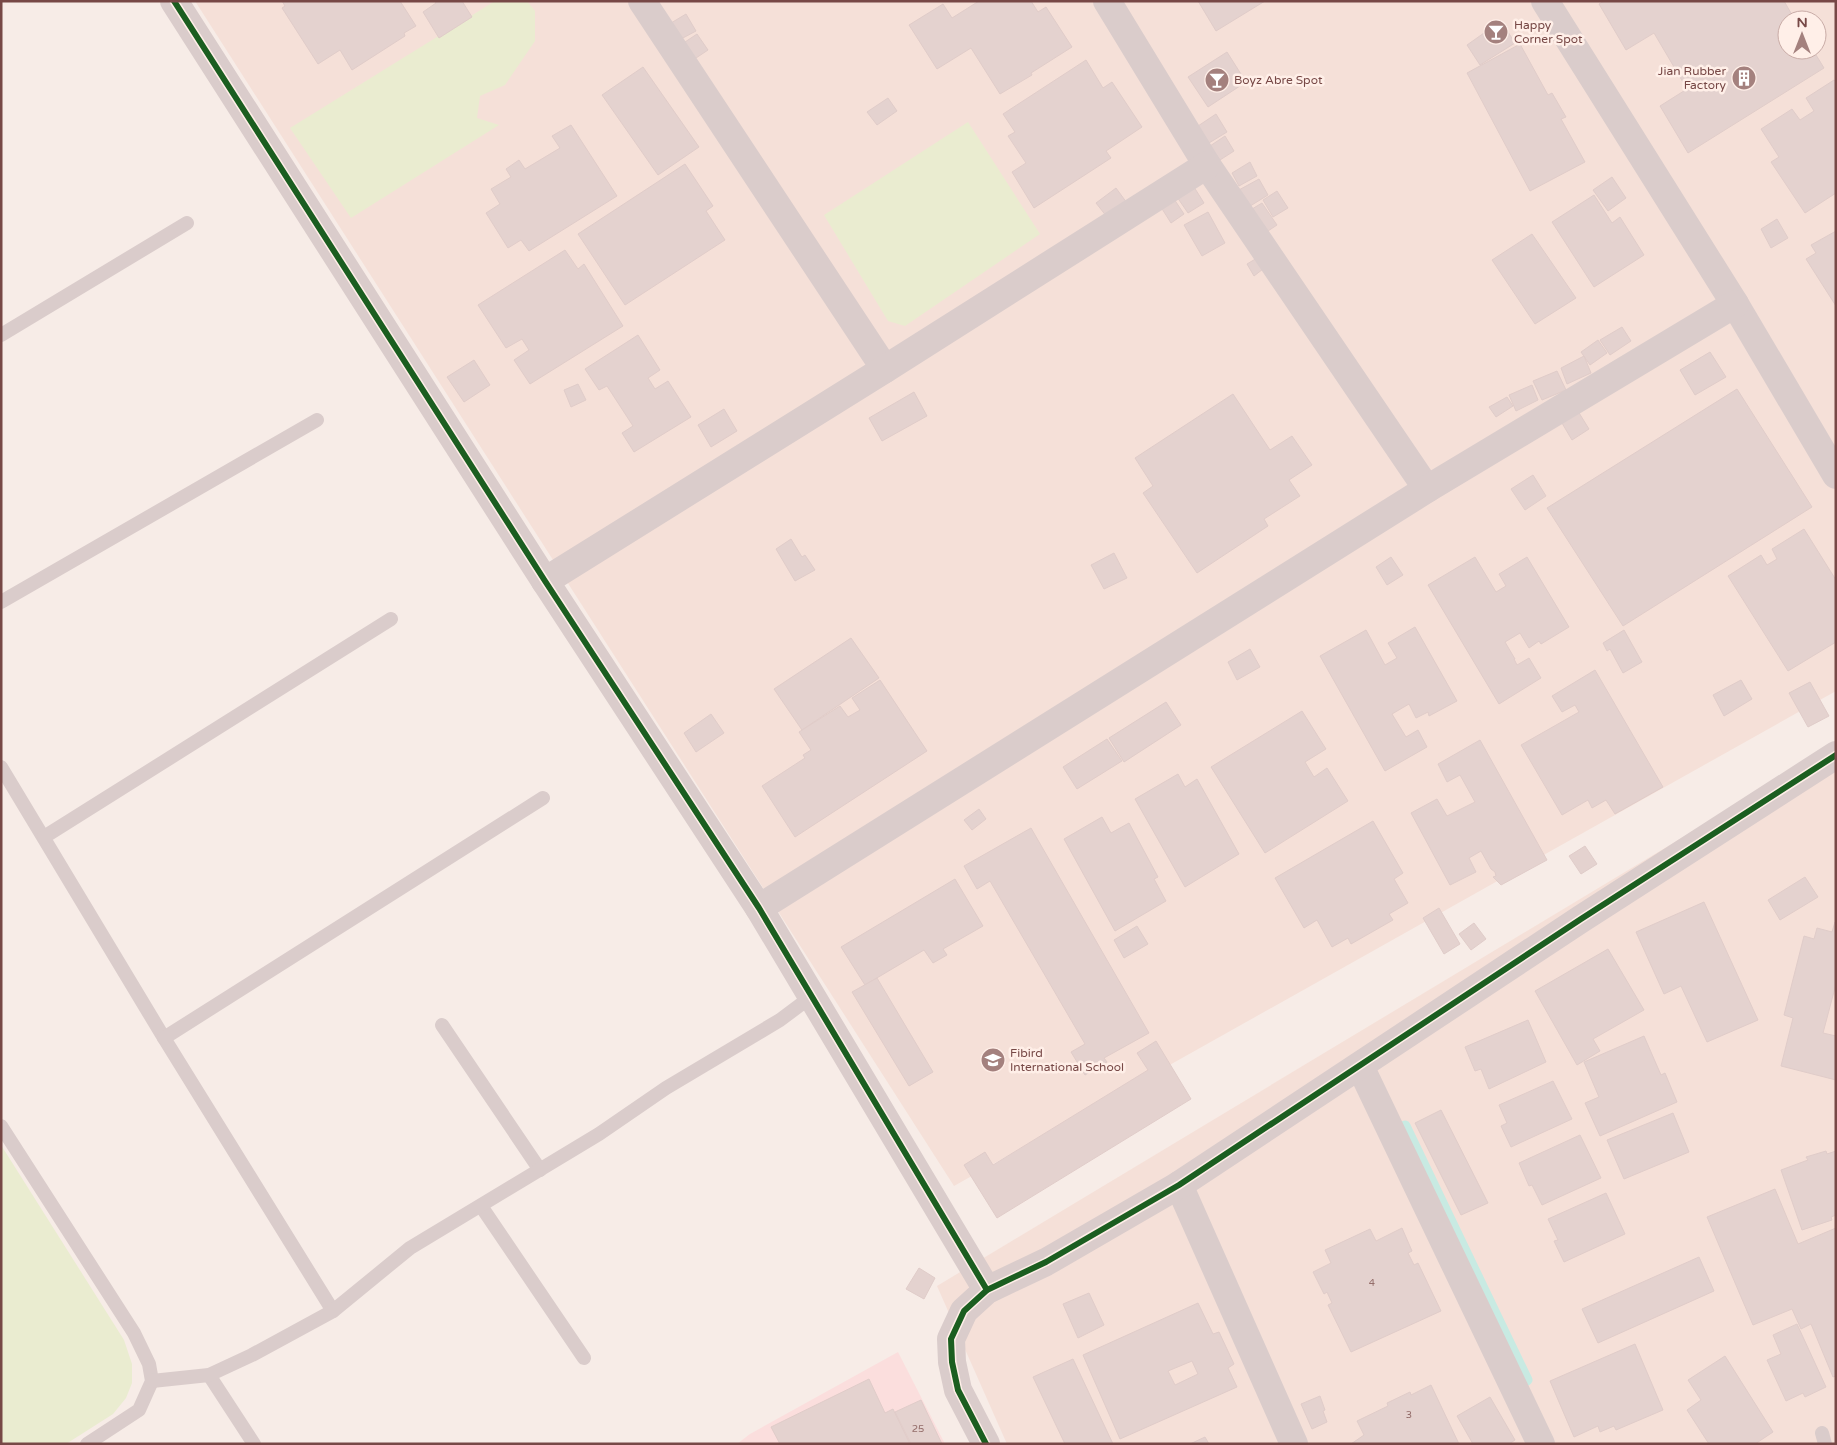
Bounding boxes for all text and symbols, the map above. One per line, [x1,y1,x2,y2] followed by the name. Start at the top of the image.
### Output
[1777,10,1827,60] north arrow
[1796,14,1808,31] text: N
[1514,18,1583,46] place label: Happy Corner Spot
[1483,19,1509,45] bar icon: Happy Corner Spot
[1658,64,1727,92] place label: Jian Rubber Factory
[1731,65,1757,91] building icon: Jian Rubber Factory
[1204,67,1230,93] bar icon: Boyz Abre Spot
[1234,73,1323,87] place label: Boyz Abre Spot
[1010,1046,1124,1074] place label: Fibird International School
[980,1047,1006,1073] school or university icon: Fibird International School
[1369,1277,1375,1289] house number: 4
[1406,1409,1412,1421] house number: 3
[912,1423,924,1435] house number: 25

